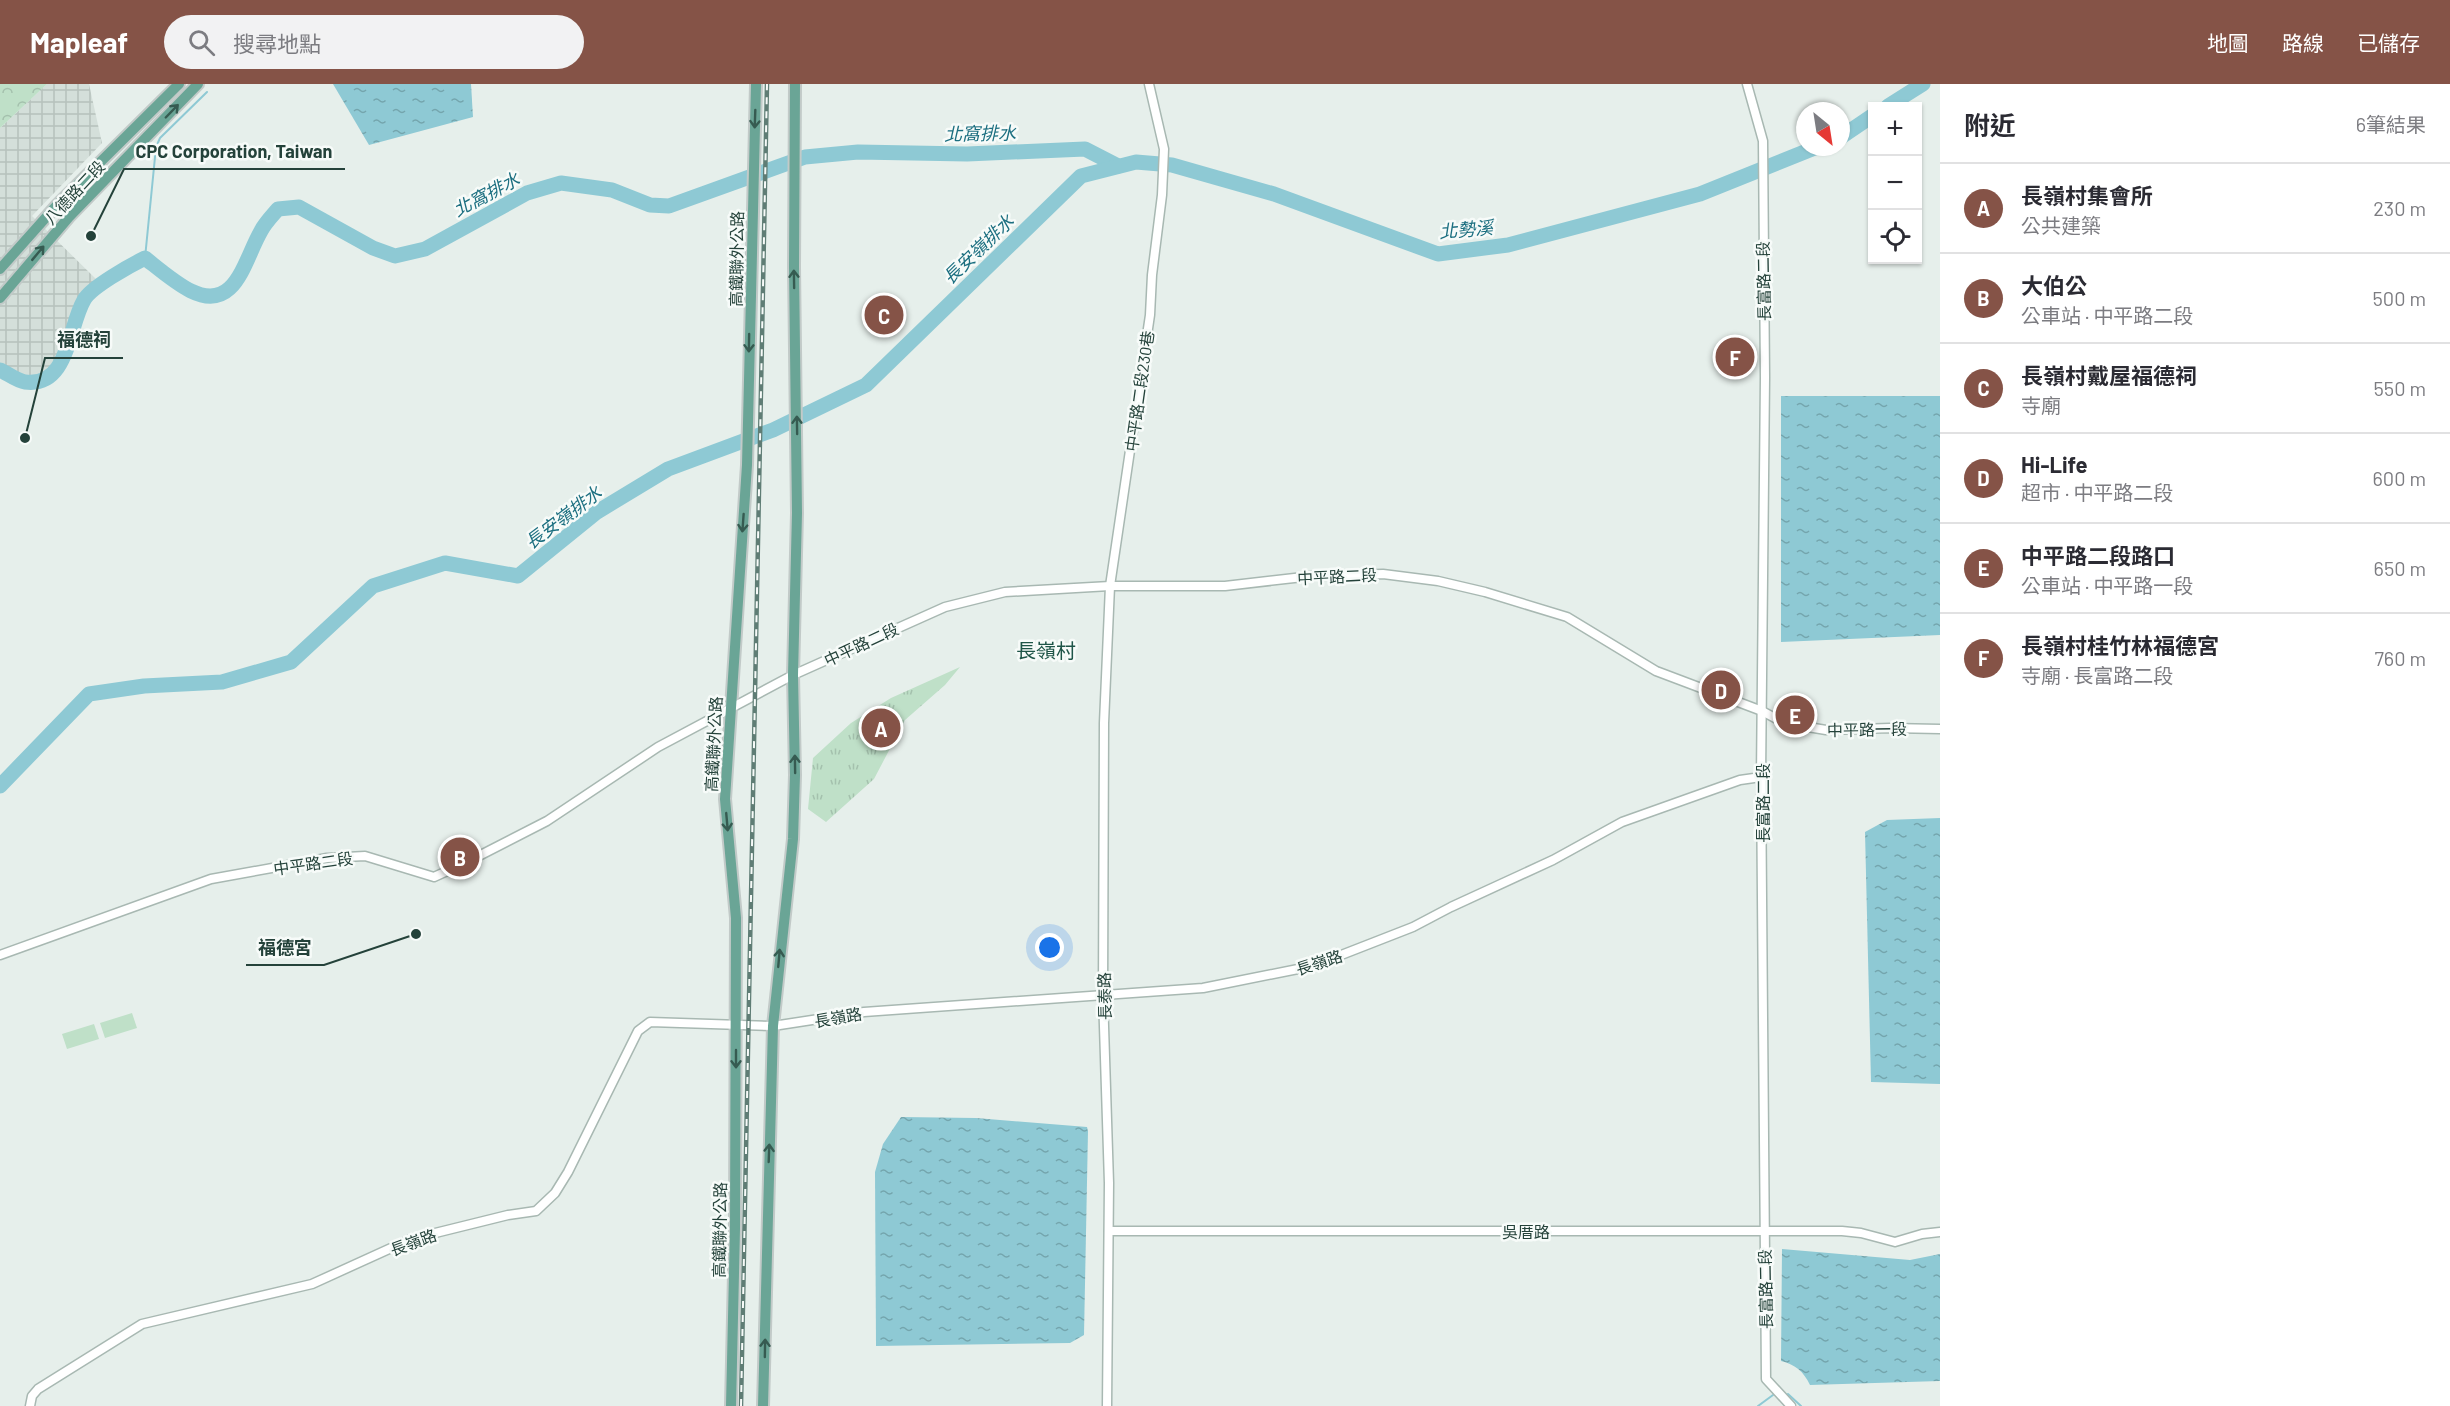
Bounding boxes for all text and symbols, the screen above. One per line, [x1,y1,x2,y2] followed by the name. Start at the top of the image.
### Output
[164,15,584,69] search box
[30,25,128,59] text: Mapleaf
[185,26,218,59] icon: search
[233,30,321,56] text: 搜尋地點
[2207,30,2249,55] text: 地圖
[2282,30,2324,55] text: 路線
[2357,30,2420,55] text: 已儲存
[1796,102,1850,156] north arrow
[1868,102,1922,264] map controls
[1868,102,1922,156] button: +
[164,104,179,119] one-way arrow
[749,109,761,129] one-way arrow
[1964,109,2016,140] text: 附近
[2356,112,2426,136] text: 6筆結果
[944,121,1017,145] water label: 北窩排水
[124,133,345,169] callout: CPC Corporation, Taiwan
[136,140,332,162] text: CPC Corporation, Taiwan
[40,156,108,228] street label: 八德路二段
[1868,156,1922,210] button: −
[449,167,524,221] water label: 北窩排水
[2021,182,2153,208] text: 長嶺村集會所
[1977,196,1990,220] text: A
[2373,196,2426,220] text: 230 m
[938,209,1019,288] water label: 長安嶺排水
[1868,210,1922,264] button: locate
[726,211,746,307] street label: 高鐵聯外公路
[2021,213,2101,237] text: 公共建築
[1438,215,1497,242] water label: 北勢溪
[1753,241,1773,321] street label: 長富路二段
[31,246,45,261] one-way arrow
[789,270,800,290] one-way arrow
[2021,272,2087,298] text: 大伯公
[1977,286,1990,310] text: B
[2373,286,2426,310] text: 500 m
[864,292,904,338] pin: C
[2021,303,2193,327] text: 公車站 · 中平路二段
[45,322,123,358] callout: 福德祠
[57,328,111,350] text: 福德祠
[1121,329,1157,453] street label: 中平路二段230巷
[744,332,755,352] one-way arrow
[1716,334,1754,380] pin: F
[2021,362,2197,388] text: 長嶺村戴屋福德祠
[1977,376,1990,400] text: C
[2374,376,2426,400] text: 550 m
[2021,393,2061,417] text: 寺廟
[791,415,803,435] one-way arrow
[2021,451,2087,477] text: Hi-Life
[1977,466,1990,490] text: D
[2373,466,2426,490] text: 600 m
[2021,480,2173,504] text: 超市 · 中平路二段
[520,481,606,553] water label: 長安嶺排水
[738,512,749,532] one-way arrow
[2021,542,2175,568] text: 中平路二段路口
[1978,556,1989,580] text: E
[2374,556,2426,580] text: 650 m
[1297,564,1377,588] street label: 中平路二段
[2021,573,2193,597] text: 公車站 · 中平路一段
[821,618,901,670] street label: 中平路二段
[2021,632,2219,658] text: 長嶺村桂竹林福德宮
[1016,638,1076,662] district label: 長嶺村
[1978,646,1989,670] text: F
[2374,646,2426,670] text: 760 m
[2021,663,2173,687] text: 寺廟 · 長富路二段
[1702,668,1740,712] pin: D
[1776,692,1814,738] pin: E
[701,696,725,792] street label: 高鐵聯外公路
[862,706,900,750] pin: A
[1827,719,1907,739] street label: 中平路一段
[789,754,800,774] one-way arrow
[1753,763,1772,843] street label: 長富路二段
[722,812,733,832] one-way arrow
[440,834,480,880] pin: B
[272,848,354,878] street label: 中平路二段
[246,929,324,965] callout: 福德宮
[1035,933,1064,962] your location
[258,936,312,958] text: 福德宮
[1293,946,1345,978] street label: 長嶺路
[774,948,785,968] one-way arrow
[1094,972,1114,1020] street label: 長泰路
[813,1003,863,1031] street label: 長嶺路
[730,1048,742,1068] one-way arrow
[764,1143,775,1163] one-way arrow
[709,1182,729,1278] street label: 高鐵聯外公路
[1502,1222,1550,1241] street label: 吳厝路
[387,1225,439,1259] street label: 長嶺路
[1755,1249,1775,1329] street label: 長富路二段
[759,1338,771,1358] one-way arrow

